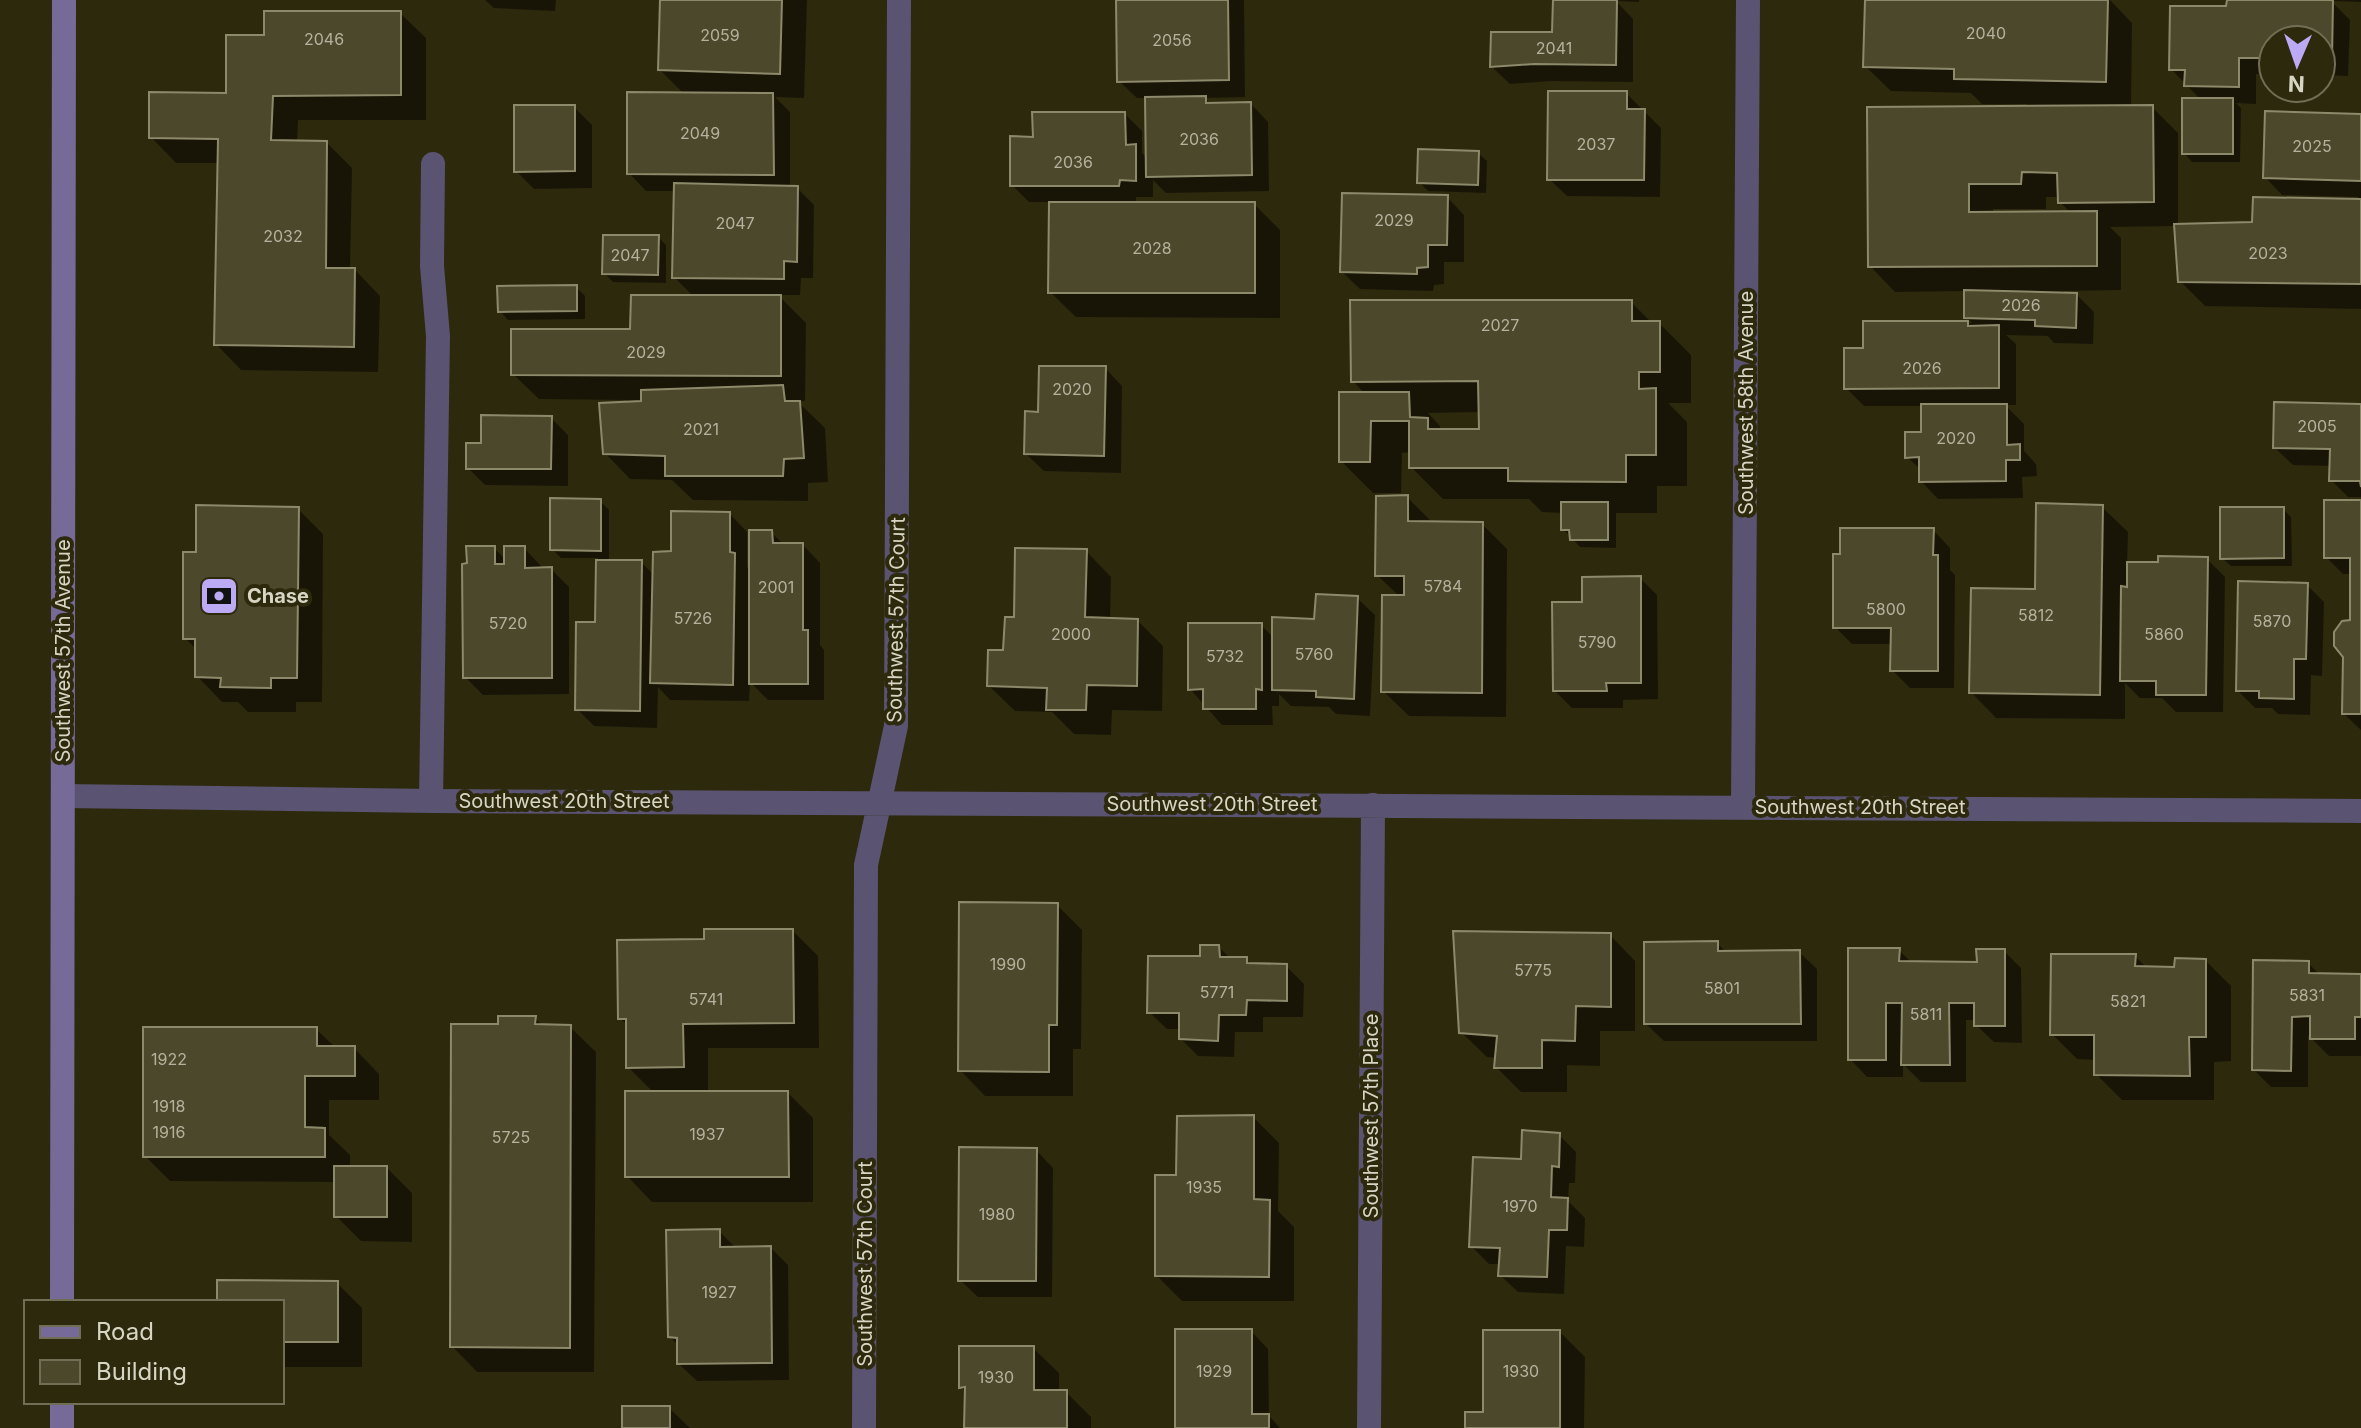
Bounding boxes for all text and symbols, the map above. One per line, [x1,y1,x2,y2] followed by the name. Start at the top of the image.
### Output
[1966,23,2006,43] house number: 2040
[2257,24,2337,104] north arrow
[700,25,740,45] house number: 2059
[304,29,344,49] house number: 2046
[1152,30,1192,50] house number: 2056
[1536,38,1572,58] house number: 2041
[2287,71,2305,97] text: N
[680,123,720,143] house number: 2049
[1179,129,1219,149] house number: 2036
[1577,134,1615,154] house number: 2037
[2292,136,2332,156] house number: 2025
[1053,152,1093,172] house number: 2036
[1374,210,1414,230] house number: 2029
[715,213,755,233] house number: 2047
[263,226,303,246] house number: 2032
[1132,238,1172,258] house number: 2028
[2248,243,2288,263] house number: 2023
[610,245,650,265] house number: 2047
[1734,291,1758,515] street label: Southwest 58th Avenue
[2001,295,2041,315] house number: 2026
[1481,315,1519,335] house number: 2027
[626,342,666,362] house number: 2029
[1902,358,1942,378] house number: 2026
[1052,379,1092,399] house number: 2020
[2297,416,2337,436] house number: 2005
[683,419,719,439] house number: 2021
[1936,428,1976,448] house number: 2020
[882,517,910,723] street label: Southwest 57th Court
[51,539,75,763] street label: Southwest 57th Avenue
[198,575,240,617] bank icon: Chase
[1424,576,1462,596] house number: 5784
[758,577,794,597] house number: 2001
[247,584,309,608] place label: Chase
[1866,599,1906,619] house number: 5800
[2018,605,2054,625] house number: 5812
[674,608,712,628] house number: 5726
[2253,611,2291,631] house number: 5870
[489,613,527,633] house number: 5720
[1051,624,1091,644] house number: 2000
[2144,624,2184,644] house number: 5860
[1578,632,1616,652] house number: 5790
[1295,644,1333,664] house number: 5760
[1206,646,1244,666] house number: 5732
[459,789,670,813] street label: Southwest 20th Street
[1107,792,1318,816] street label: Southwest 20th Street
[1755,795,1966,819] street label: Southwest 20th Street
[990,954,1026,974] house number: 1990
[1514,960,1552,980] house number: 5775
[1704,978,1740,998] house number: 5801
[1200,982,1234,1002] house number: 5771
[2289,985,2325,1005] house number: 5831
[689,989,723,1009] house number: 5741
[2110,991,2146,1011] house number: 5821
[1910,1004,1942,1024] house number: 5811
[1359,1014,1383,1218] street label: Southwest 57th Place
[151,1049,187,1069] house number: 1922
[153,1096,185,1116] house number: 1918
[153,1122,185,1142] house number: 1916
[689,1124,725,1144] house number: 1937
[492,1127,530,1147] house number: 5725
[853,1161,877,1367] street label: Southwest 57th Court
[1186,1177,1222,1197] house number: 1935
[1502,1196,1538,1216] house number: 1970
[979,1204,1015,1224] house number: 1980
[701,1282,737,1302] house number: 1927
[24,1300,284,1404] legend
[96,1317,154,1346] text: Road
[96,1357,187,1386] text: Building
[1196,1361,1232,1381] house number: 1929
[1503,1361,1539,1381] house number: 1930
[978,1367,1014,1387] house number: 1930

